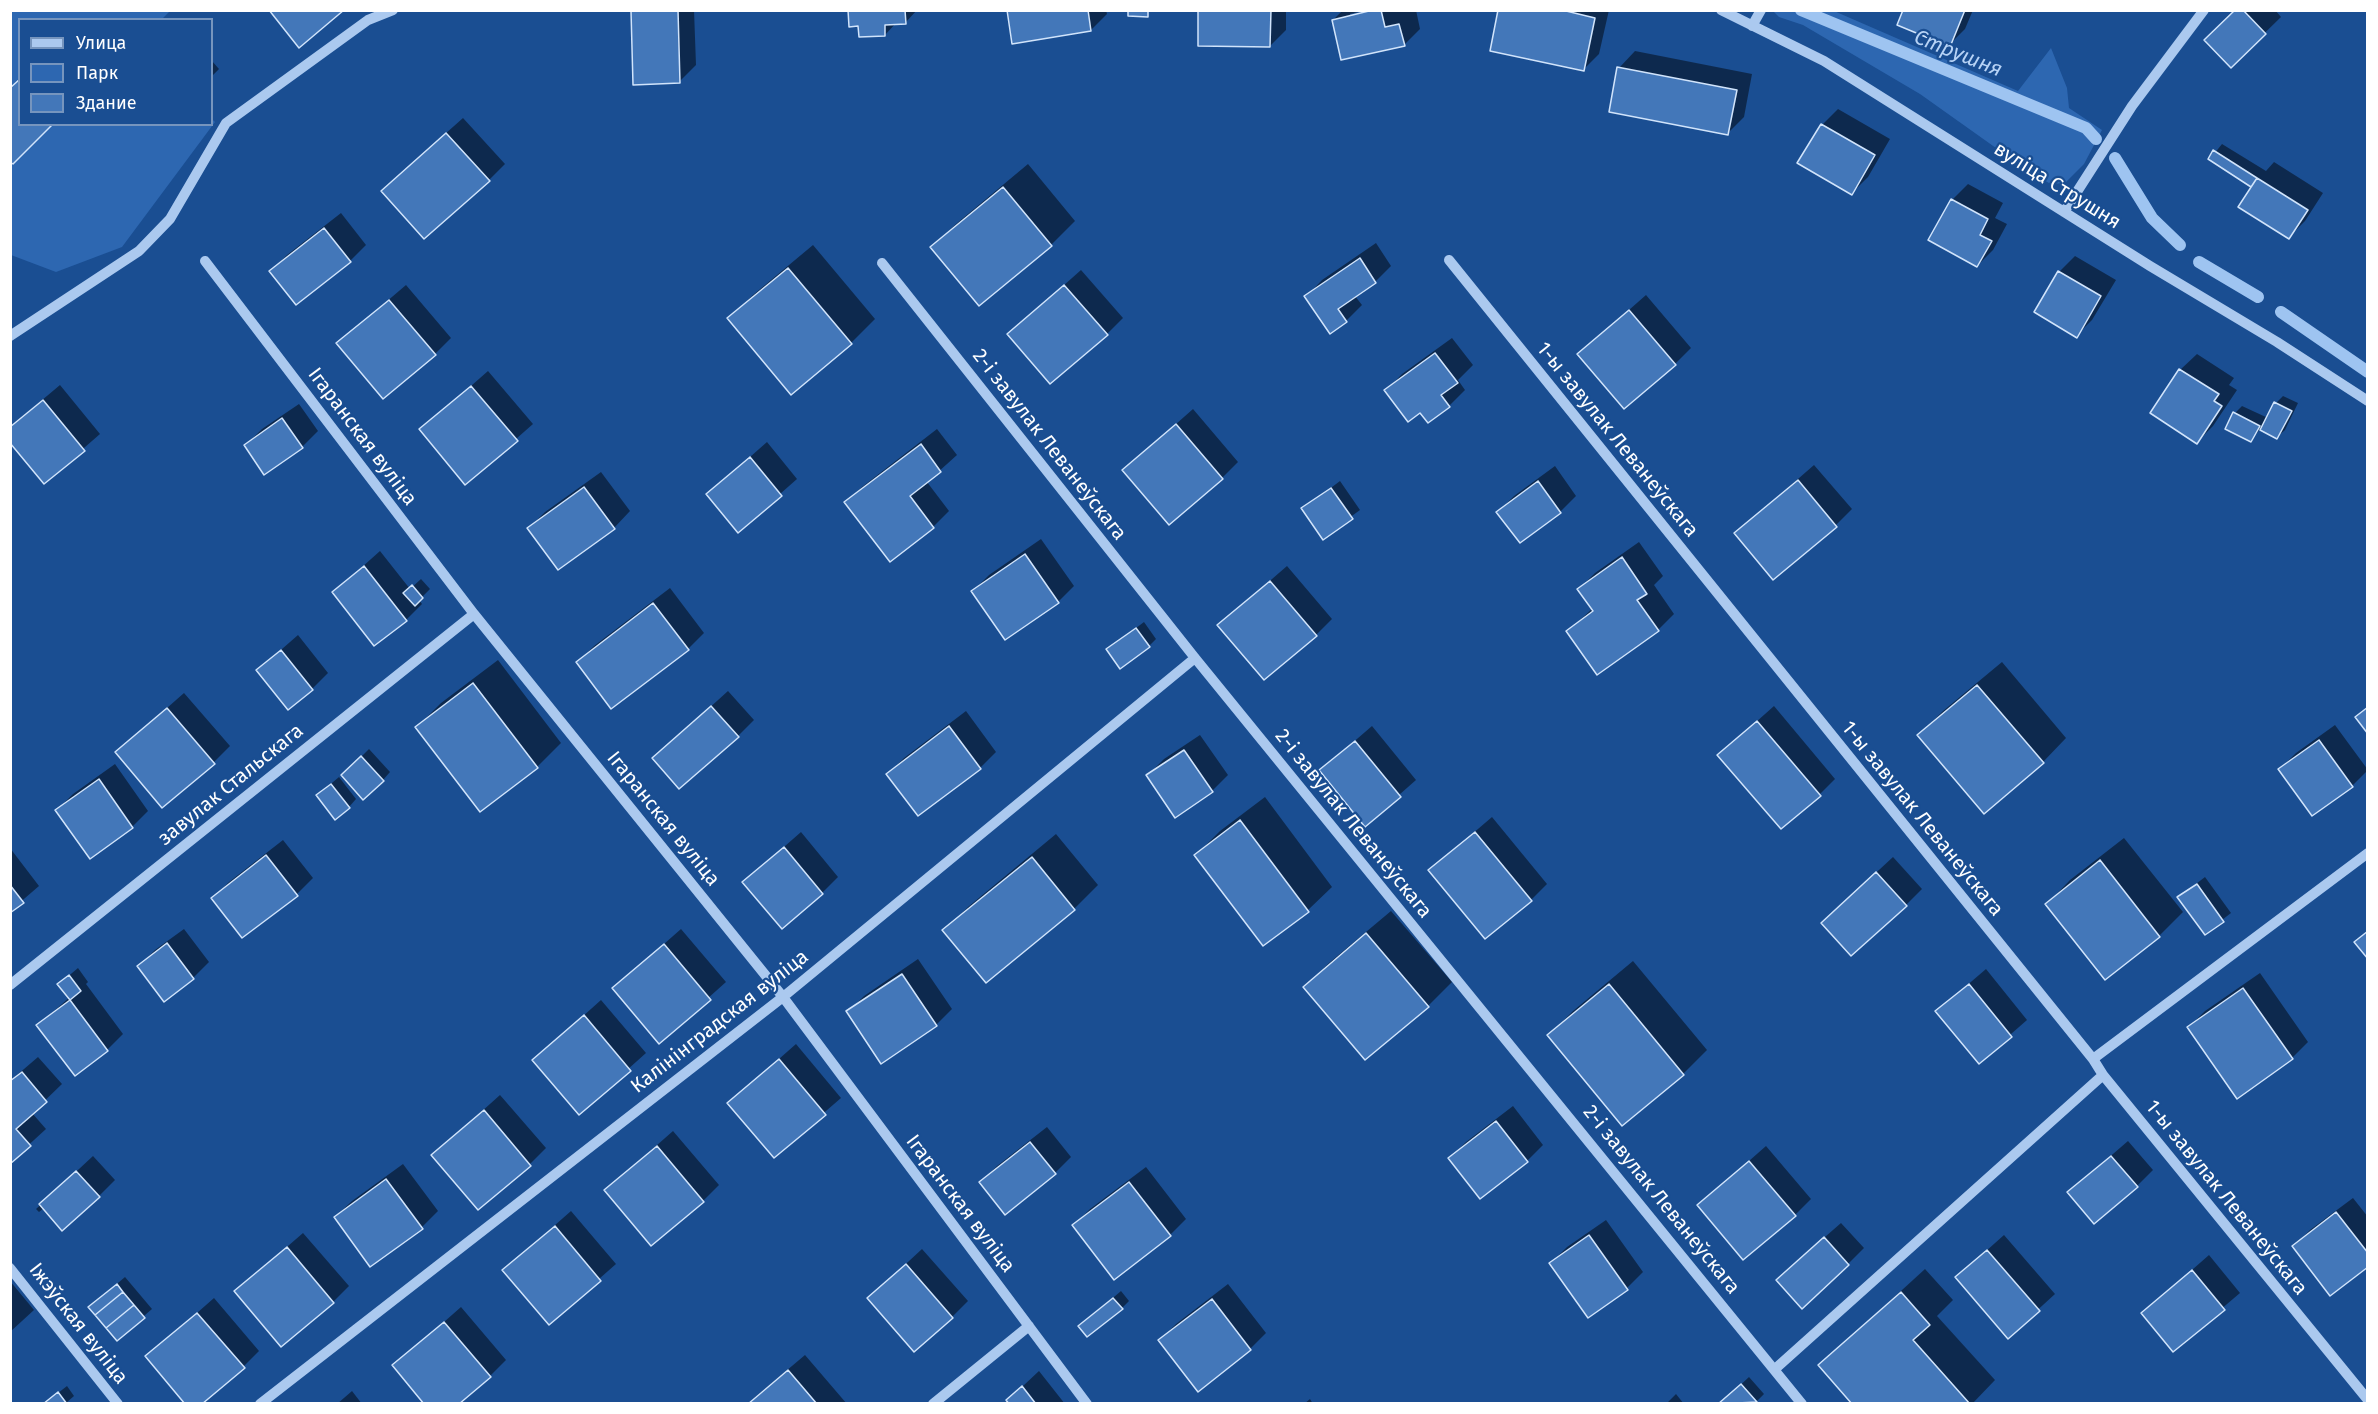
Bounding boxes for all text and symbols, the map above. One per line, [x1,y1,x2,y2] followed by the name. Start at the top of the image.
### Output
[18,18,213,126] legend
[1910,25,2006,83] water label: Струшня
[76,32,126,54] text: Улица
[76,62,118,84] text: Парк
[76,92,137,114] text: Здание
[1989,137,2125,235] street label: вуліца Струшня
[1531,338,1703,542] street label: 1-ы завулак Леванеўскага
[967,345,1131,545] street label: 2-і завулак Леванеўскага
[302,363,422,511] street label: Ігаранская вуліца
[1836,717,2008,921] street label: 1-ы завулак Леванеўскага
[154,719,308,851] street label: завулак Стальскага
[1269,725,1437,923] street label: 2-і завулак Леванеўскага
[601,747,725,891] street label: Ігаранская вуліца
[627,945,813,1099] street label: Калінінградская вуліца
[2140,1096,2312,1300] street label: 1-ы завулак Леванеўскага
[1577,1101,1745,1299] street label: 2-і завулак Леванеўскага
[900,1130,1020,1278] street label: Ігаранская вуліца
[23,1259,133,1389] street label: Іжэўская вуліца

